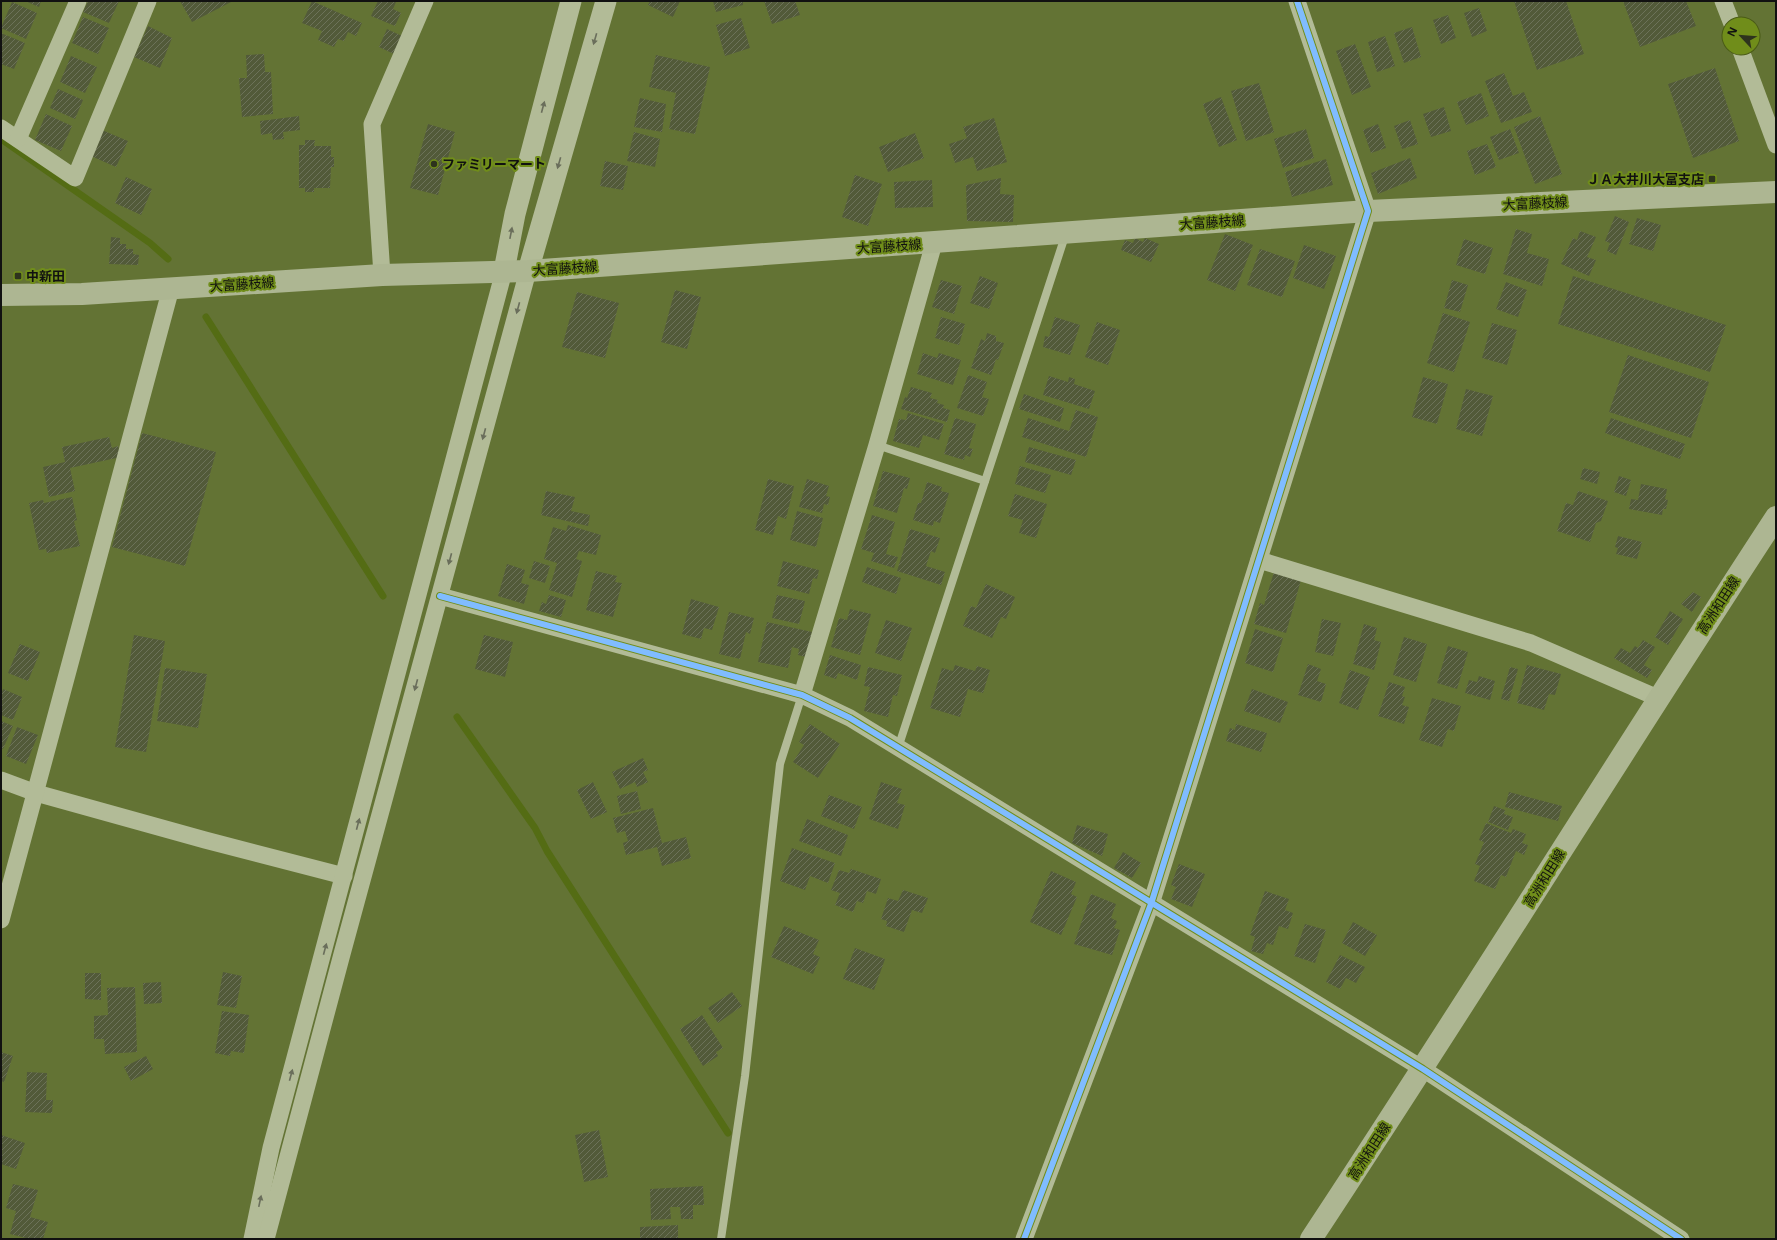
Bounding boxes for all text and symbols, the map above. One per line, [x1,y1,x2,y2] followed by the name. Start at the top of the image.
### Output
[1721,16,1761,56] north arrow
[1723,24,1740,39] text: N
[592,33,598,45] one-way arrow
[540,100,546,112] one-way arrow
[442,155,546,173] place label: ファミリーマート
[556,158,562,170] one-way arrow
[429,159,439,169] marker: ファミリーマート
[1587,170,1704,188] place label: ＪＡ大井川大富支店
[1707,174,1717,184] marker: ＪＡ大井川大富支店
[1502,192,1568,214] street label: 大富藤枝線
[1179,211,1245,233] street label: 大富藤枝線
[509,227,515,239] one-way arrow
[856,235,922,257] street label: 大富藤枝線
[532,257,598,279] street label: 大富藤枝線
[26,267,65,285] place label: 中新田
[13,271,23,281] marker: 中新田
[209,273,275,295] street label: 大富藤枝線
[515,303,521,315] one-way arrow
[481,428,487,440] one-way arrow
[447,554,453,566] one-way arrow
[1693,573,1743,637] street label: 高洲和田線
[413,679,419,691] one-way arrow
[355,817,361,829] one-way arrow
[1519,846,1569,910] street label: 高洲和田線
[322,943,328,955] one-way arrow
[288,1068,294,1080] one-way arrow
[1344,1119,1394,1183] street label: 高洲和田線
[257,1195,263,1207] one-way arrow

